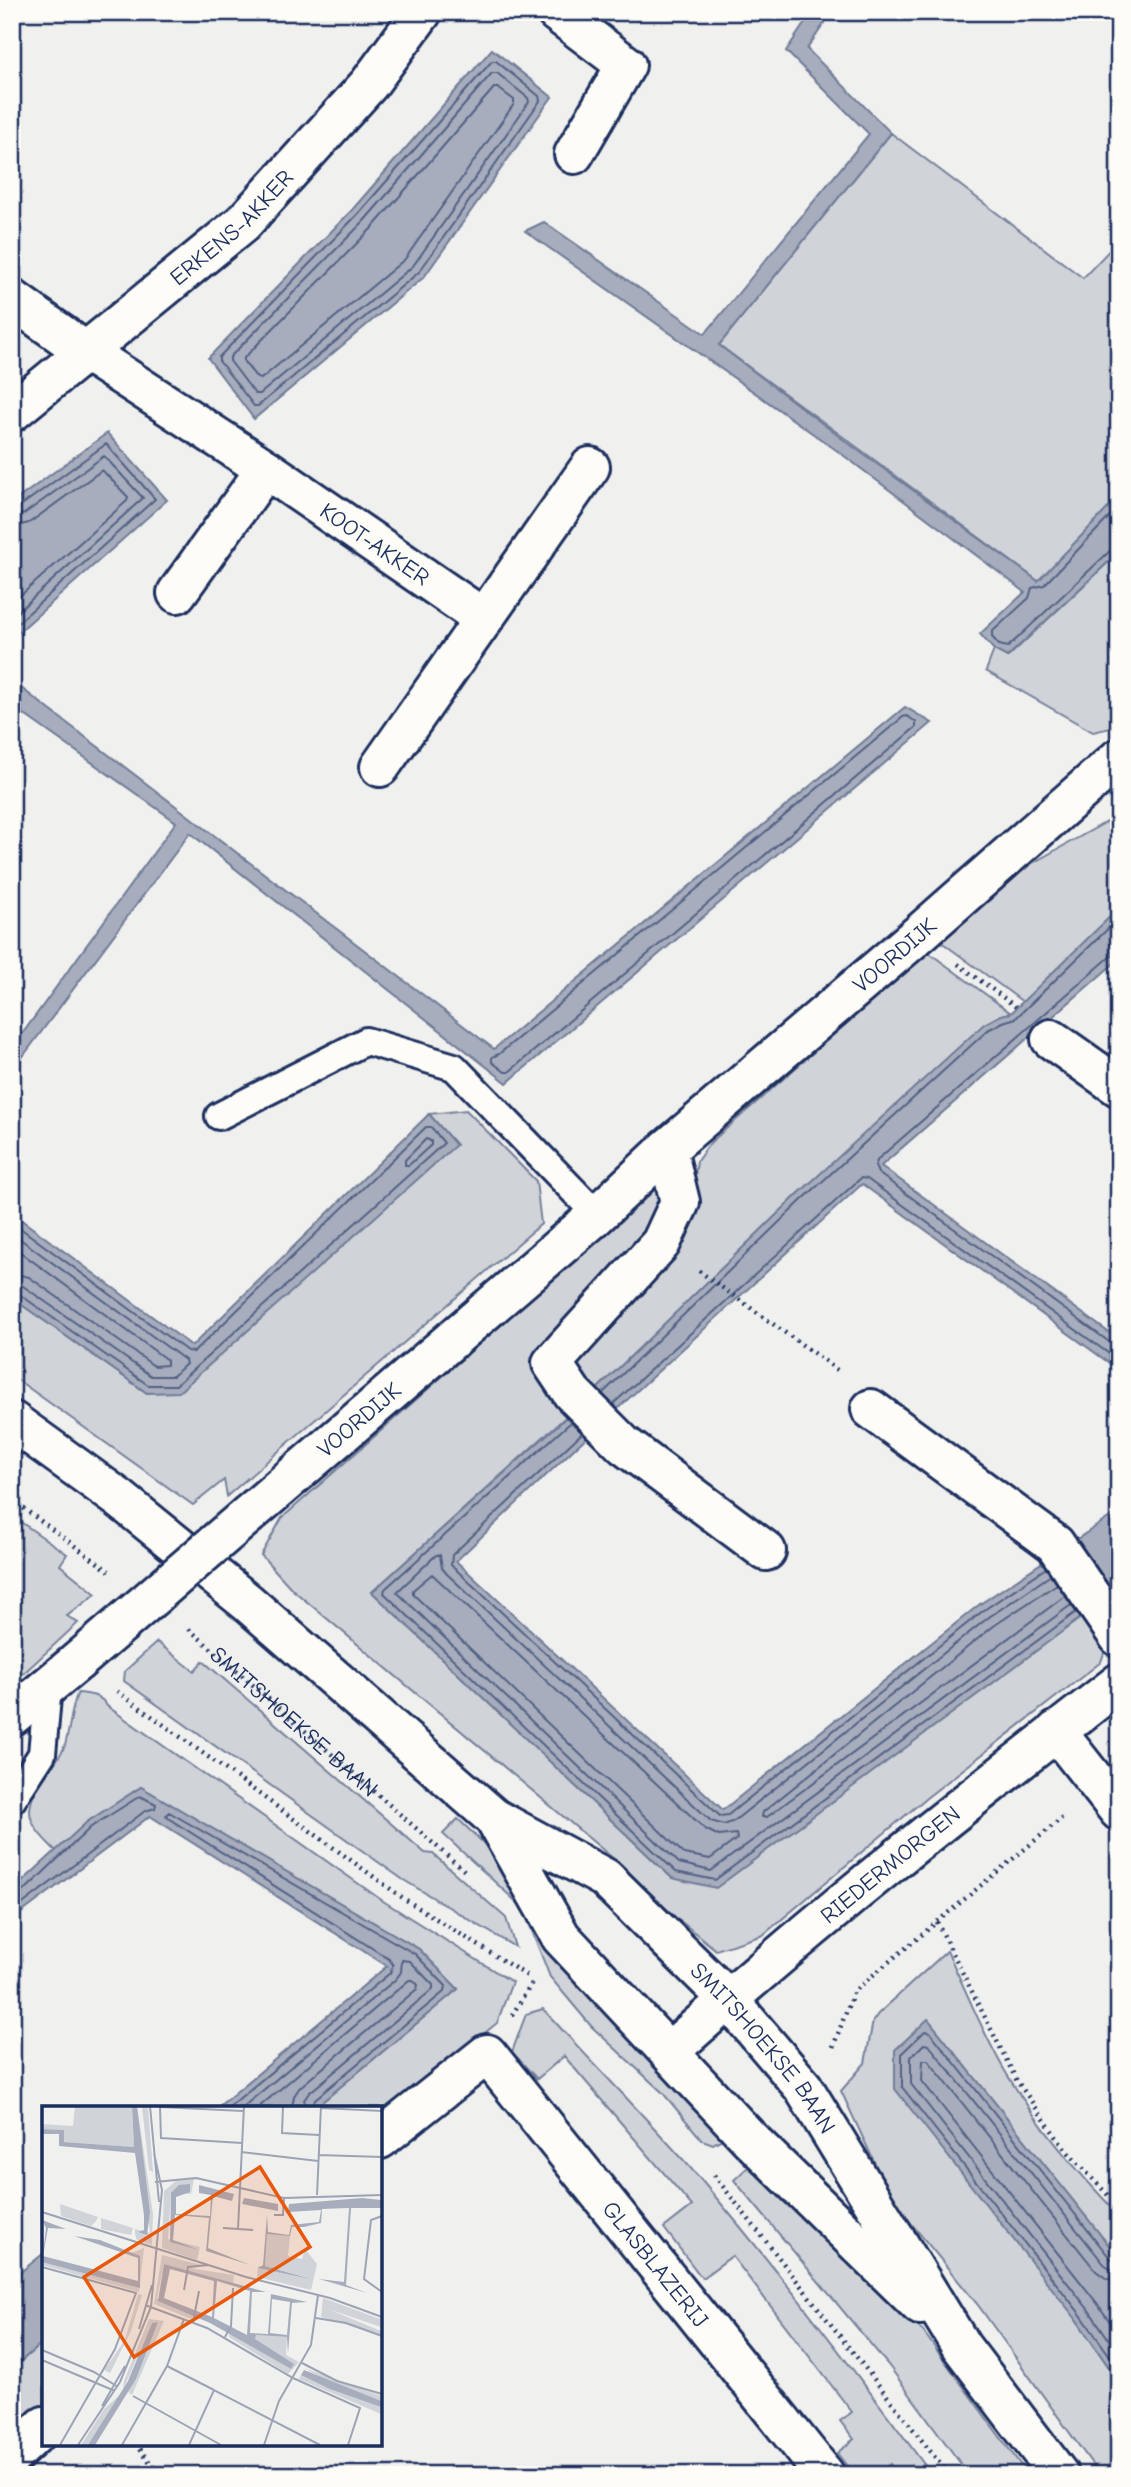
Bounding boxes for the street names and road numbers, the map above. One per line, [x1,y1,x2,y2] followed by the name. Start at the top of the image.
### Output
[164,164,299,291] street label: ERKENS-AKKER
[315,497,435,591] street label: KOOT-AKKER
[847,912,942,998] street label: VOORDIJK
[312,1376,406,1463] street label: VOORDIJK
[205,1641,384,1802] street label: SMITSHOEKSE BAAN
[815,1800,965,1929] street label: RIEDERMORGEN
[685,1957,842,2138] street label: SMITSHOEKSE BAAN
[597,2196,714,2332] street label: GLASBLAZERIJ

